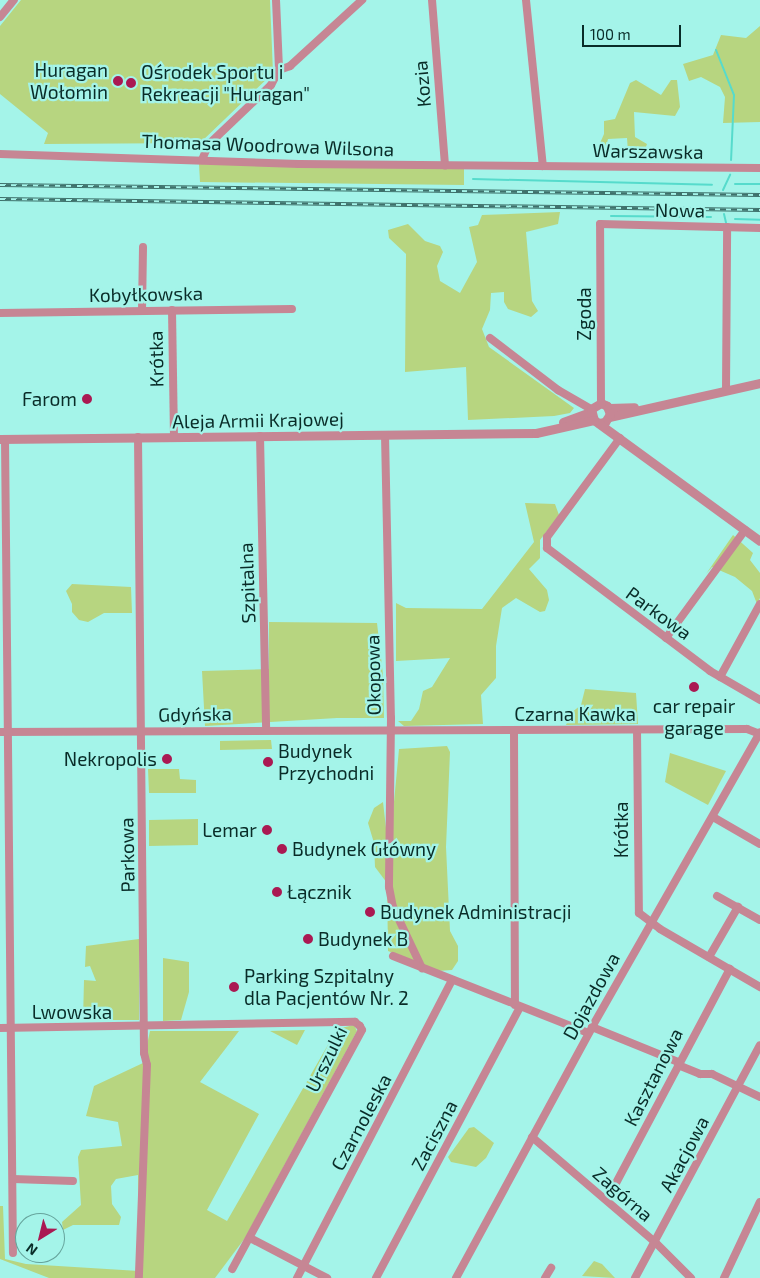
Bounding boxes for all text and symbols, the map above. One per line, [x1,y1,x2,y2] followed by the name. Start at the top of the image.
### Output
[585,15,684,47] scale bar
[590,25,631,43] text: 100 m
[30,59,108,103] place label: Huragan Wołomin
[409,60,435,108] street label: Kozia
[141,61,310,105] place label: Ośrodek Sportu i Rekreacji "Huragan"
[112,75,124,87] marker: Huragan Wołomin
[125,77,137,89] marker: Ośrodek Sportu i Rekreacji "Huragan"
[141,129,395,161] street label: Thomasa Woodrowa Wilsona
[592,139,704,163] street label: Warszawska
[655,198,705,222] street label: Nowa
[89,282,203,306] street label: Kobyłkowska
[573,287,595,341] street label: Zgoda
[144,330,168,388] street label: Krótka
[22,388,77,410] place label: Farom
[81,393,93,405] marker: Farom
[172,407,344,433] street label: Aleja Armii Krajowej
[234,542,260,624] street label: Szpitalna
[622,582,696,644] street label: Parkowa
[361,634,385,716] street label: Okopowa
[688,681,700,693] marker: car repair garage
[653,695,735,739] place label: car repair garage
[158,702,232,726] street label: Gdyńska
[514,703,636,725] street label: Czarna Kawka
[278,740,374,784] place label: Budynek Przychodni
[64,748,157,770] place label: Nekropolis
[161,753,173,765] marker: Nekropolis
[262,756,274,768] marker: Budynek Przychodni
[610,802,632,858] street label: Krótka
[115,817,139,893] street label: Parkowa
[202,819,257,841] place label: Lemar
[261,824,273,836] marker: Lemar
[292,838,436,860] place label: Budynek Główny
[276,843,288,855] marker: Budynek Główny
[287,881,352,903] place label: Łącznik
[271,886,283,898] marker: Łącznik
[380,901,572,923] place label: Budynek Administracji
[364,906,376,918] marker: Budynek Administracji
[318,928,408,950] place label: Budynek B
[302,933,314,945] marker: Budynek B
[558,949,624,1043] street label: Dojazdowa
[244,965,409,1009] place label: Parking Szpitalny dla Pacjentów Nr. 2
[228,981,240,993] marker: Parking Szpitalny dla Pacjentów Nr. 2
[32,1001,112,1023] street label: Lwowska
[300,1022,352,1096] street label: Urszulki
[619,1024,687,1130] street label: Kasztanowa
[326,1070,396,1174] street label: Czarnoleska
[406,1096,462,1174] street label: Zaciszna
[655,1112,713,1196] street label: Akacjowa
[589,1162,657,1226] street label: Zagórna
[15,1213,65,1263] north arrow
[22,1240,41,1260] text: N

